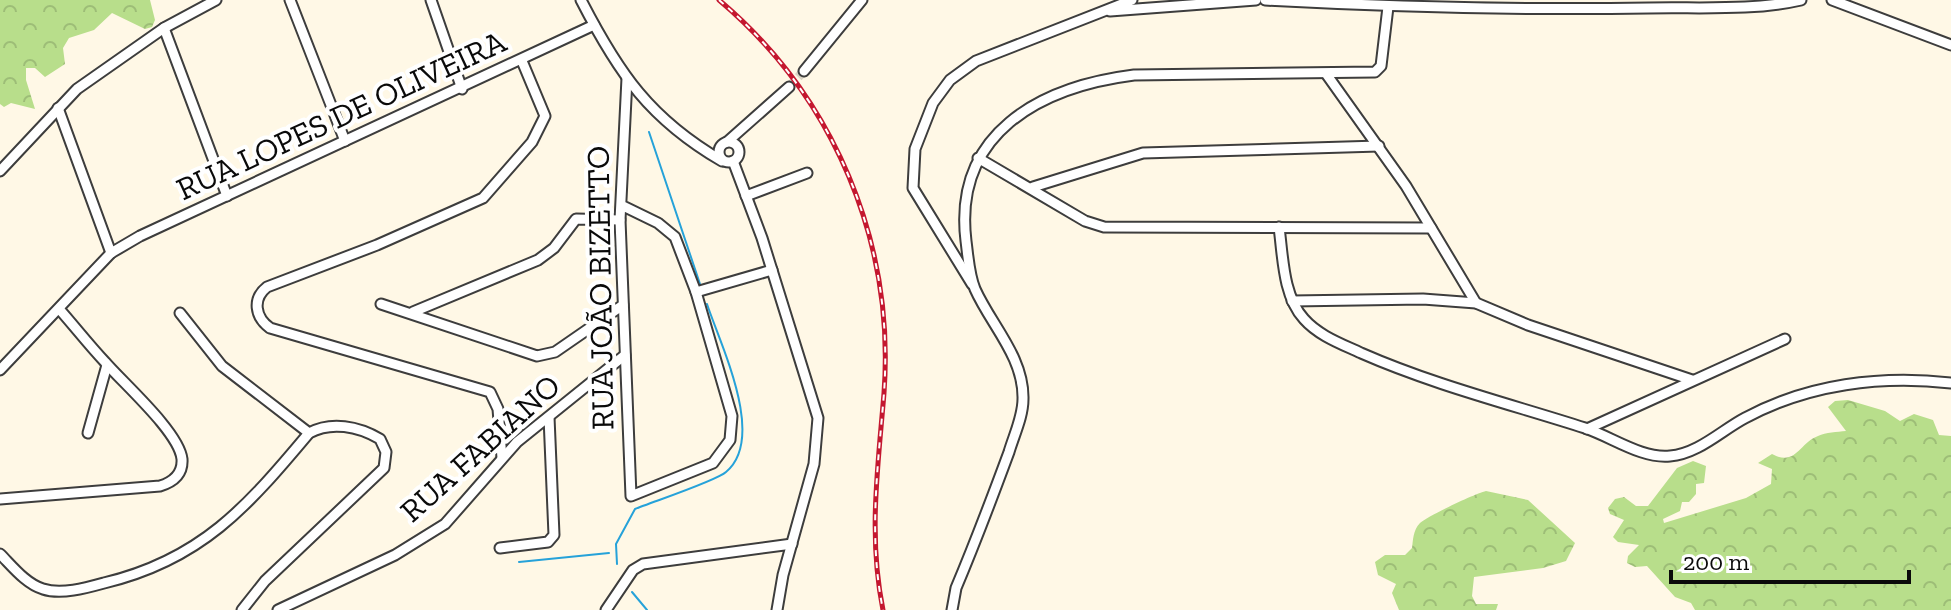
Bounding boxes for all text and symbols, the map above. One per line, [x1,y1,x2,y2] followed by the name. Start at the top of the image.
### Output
[170,22,512,208] street label: RUA LOPES DE OLIVEIRA
[579,146,621,430] street label: RUA JOÃO BIZETTO
[392,366,568,530] street label: RUA FABIANO
[1671,534,1909,584] scale bar
[1683,547,1749,576] text: 200 m

